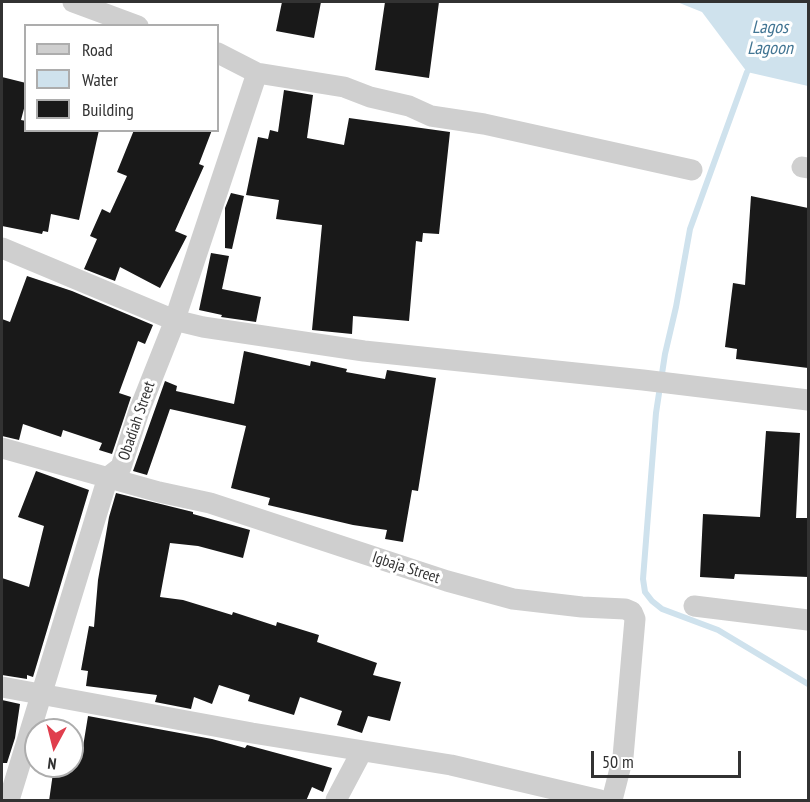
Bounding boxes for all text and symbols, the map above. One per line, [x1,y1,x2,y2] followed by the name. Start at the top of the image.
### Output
[747,17,793,60] water label: Lagos Lagoon
[24,24,219,132] legend
[82,38,113,61] text: Road
[82,68,118,91] text: Water
[82,98,134,121] text: Building
[114,379,160,463] street label: Obadiah Street
[370,548,442,588] street label: Igbaja Street
[24,718,84,778] north arrow
[594,739,744,777] scale bar
[602,750,634,773] text: 50 m
[47,753,58,774] text: N

